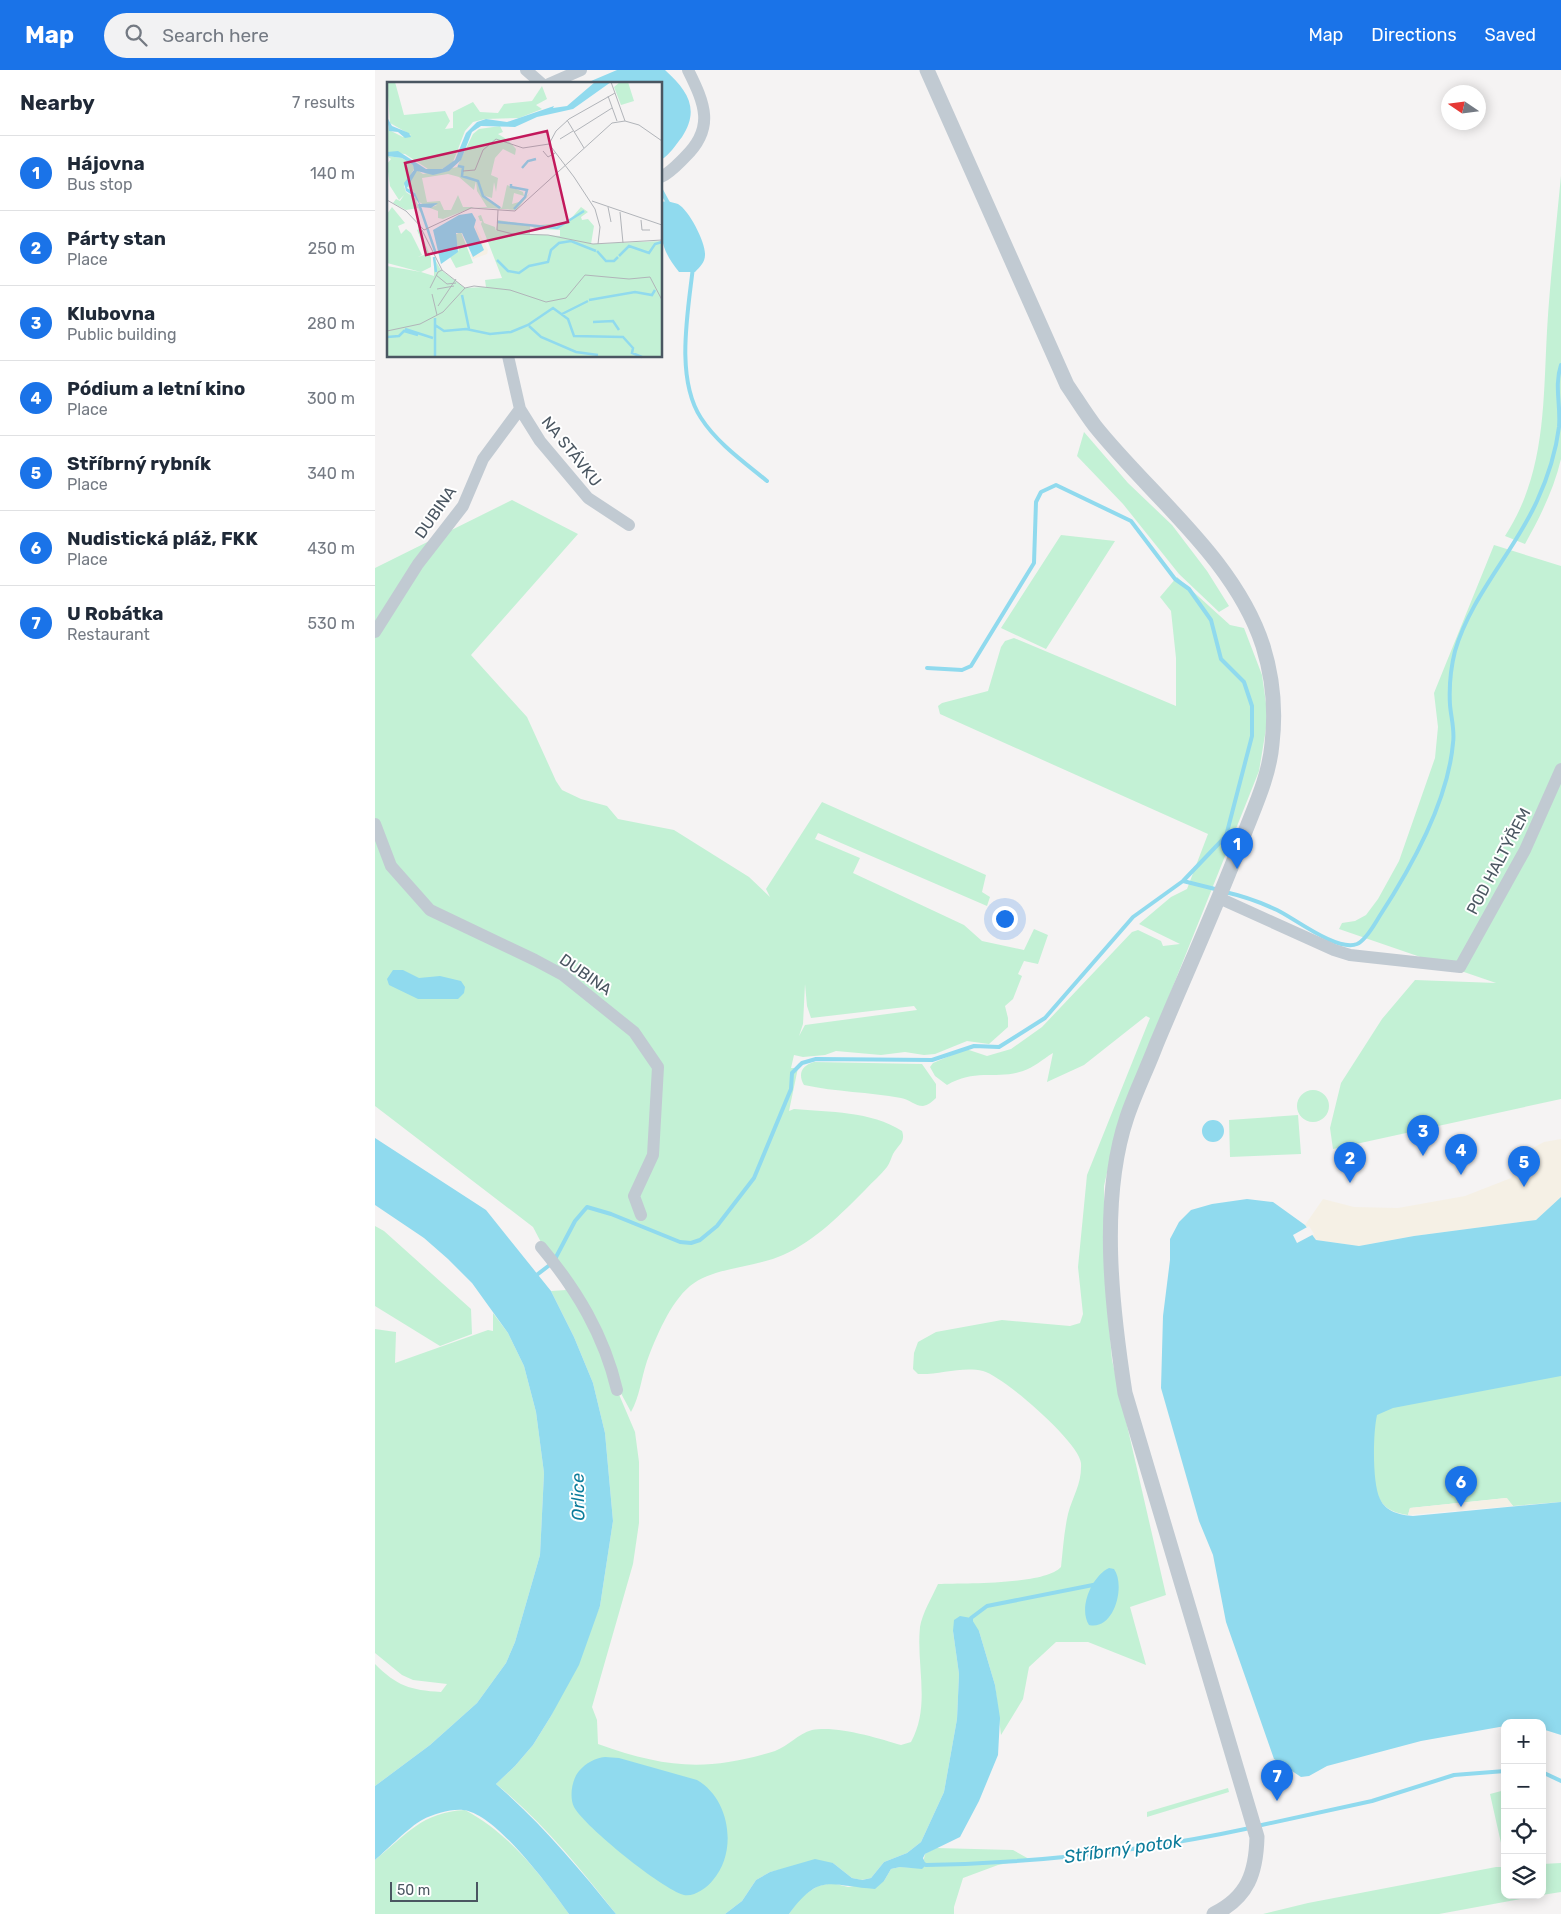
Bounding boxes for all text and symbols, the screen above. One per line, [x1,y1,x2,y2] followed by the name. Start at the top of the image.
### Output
[104,13,454,58] search box
[25,21,74,49] text: Map
[122,21,150,49] icon: search
[162,24,269,47] text: Search here
[1308,24,1343,46] text: Map
[1371,24,1457,46] text: Directions
[1485,24,1536,46] text: Saved
[387,82,663,358] inset map
[1441,85,1486,130] north arrow
[20,90,95,115] text: Nearby
[292,93,355,112] text: 7 results
[67,152,145,175] text: Hájovna
[32,164,40,183] text: 1
[310,164,355,183] text: 140 m
[67,175,133,194] text: Bus stop
[67,227,166,250] text: Párty stan
[31,239,41,258] text: 2
[308,239,355,258] text: 250 m
[67,250,108,269] text: Place
[67,302,155,325] text: Klubovna
[31,314,41,333] text: 3
[307,314,355,333] text: 280 m
[67,325,177,344] text: Public building
[67,377,245,400] text: Pódium a letní kino
[31,389,41,408] text: 4
[307,389,355,408] text: 300 m
[67,400,108,419] text: Place
[538,413,606,490] street label: NA STÁVKU
[67,452,211,475] text: Stříbrný rybník
[31,464,41,483] text: 5
[307,464,355,483] text: 340 m
[67,475,108,494] text: Place
[411,482,460,542] street label: DUBINA
[67,527,258,550] text: Nudistická pláž, FKK
[31,539,41,558] text: 6
[307,539,355,558] text: 430 m
[67,550,108,569] text: Place
[67,602,164,625] text: U Robátka
[31,614,41,633] text: 7
[308,614,355,633] text: 530 m
[67,625,150,644] text: Restaurant
[1462,805,1534,918] street label: POD HALTÝŘEM
[1221,828,1253,869] pin: 1
[992,906,1018,932] your location
[556,950,616,999] street label: DUBINA
[1407,1115,1439,1156] pin: 3
[1445,1134,1477,1175] pin: 4
[1334,1142,1366,1183] pin: 2
[1508,1146,1540,1187] pin: 5
[1445,1466,1477,1507] pin: 6
[567,1473,589,1521] water label: Orlice
[1501,1719,1546,1899] map controls
[1501,1719,1546,1764] button: +
[1261,1760,1293,1801] pin: 7
[1501,1764,1546,1809] button: −
[1501,1809,1546,1854] button: locate
[1063,1830,1184,1868] water label: Stříbrný potok
[1501,1854,1546,1899] button: layers
[390,1879,477,1902] scale bar
[397,1882,430,1899] text: 50 m

